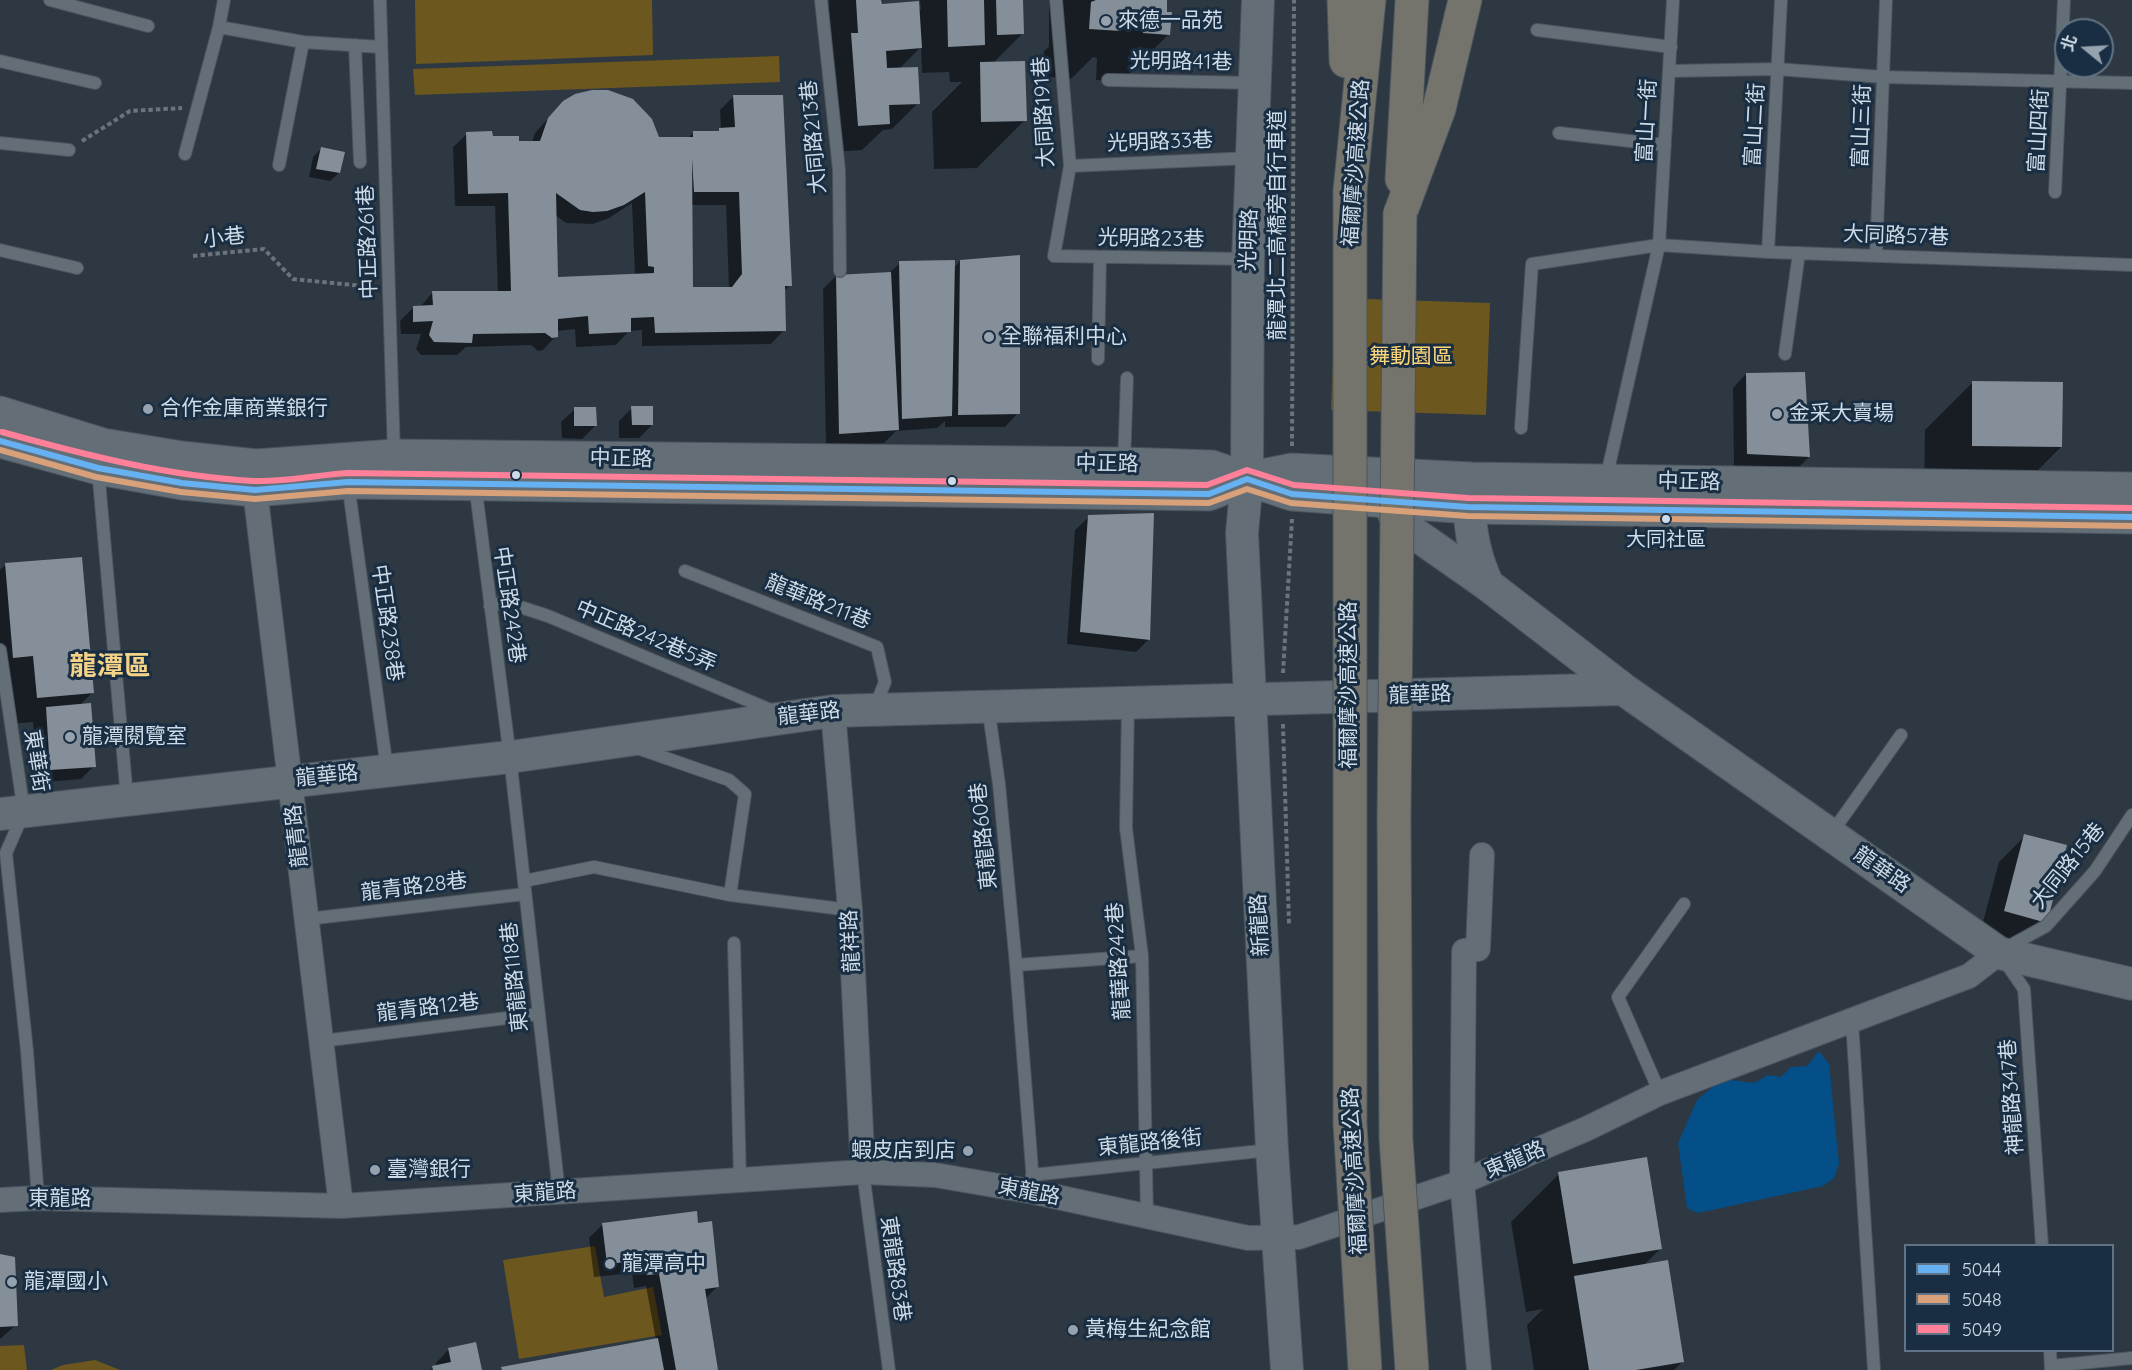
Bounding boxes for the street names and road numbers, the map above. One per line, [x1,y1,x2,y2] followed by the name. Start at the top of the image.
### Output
[1129,49,1233,75] street label: 光明路41巷
[1029,56,1059,168] street label: 大同路191巷
[1338,78,1374,248] street label: 福爾摩沙高速公路
[1632,78,1662,164] street label: 富山一街
[796,79,832,195] street label: 大同路213巷
[1740,82,1770,168] street label: 富山二街
[1848,84,1876,168] street label: 富山三街
[2024,88,2054,174] street label: 富山四街
[1265,110,1291,340] street label: 龍潭北二高橋旁自行車道
[1107,128,1213,156] street label: 光明路33巷
[353,184,383,300] street label: 中正路261巷
[1235,208,1263,272] street label: 光明路
[1842,222,1950,250] street label: 大同路57巷
[202,223,246,253] street label: 小巷
[1097,225,1205,253] street label: 光明路23巷
[589,446,653,472] street label: 中正路
[1075,451,1139,477] street label: 中正路
[1657,469,1721,495] street label: 中正路
[488,545,530,665] street label: 中正路242巷
[366,563,408,683] street label: 中正路238巷
[762,569,874,635] street label: 龍華路211巷
[572,595,720,677] street label: 中正路242巷5弄
[1336,601,1362,769] street label: 福爾摩沙高速公路
[1388,681,1452,709] street label: 龍華路
[776,698,842,730] street label: 龍華路
[19,728,53,794] street label: 東華街
[294,760,360,792] street label: 龍華路
[966,781,1002,891] street label: 東龍路60巷
[281,803,313,869] street label: 龍青路
[2026,818,2110,914] street label: 大同路15巷
[1849,842,1915,898] street label: 龍華路
[359,868,469,906] street label: 龍青路28巷
[1246,893,1274,957] street label: 新龍路
[1102,901,1136,1021] street label: 龍華路242巷
[837,909,865,973] street label: 龍祥路
[497,921,533,1033] street label: 東龍路118巷
[375,989,481,1027] street label: 龍青路12巷
[1995,1038,2029,1156] street label: 神龍路347巷
[1338,1086,1372,1256] street label: 福爾摩沙高速公路
[1096,1125,1204,1161] street label: 東龍路後街
[1481,1136,1549,1184] street label: 東龍路
[996,1174,1062,1210] street label: 東龍路
[513,1178,577,1208] street label: 東龍路
[29,1186,91,1212] street label: 東龍路
[875,1215,915,1323] street label: 東龍路83巷

